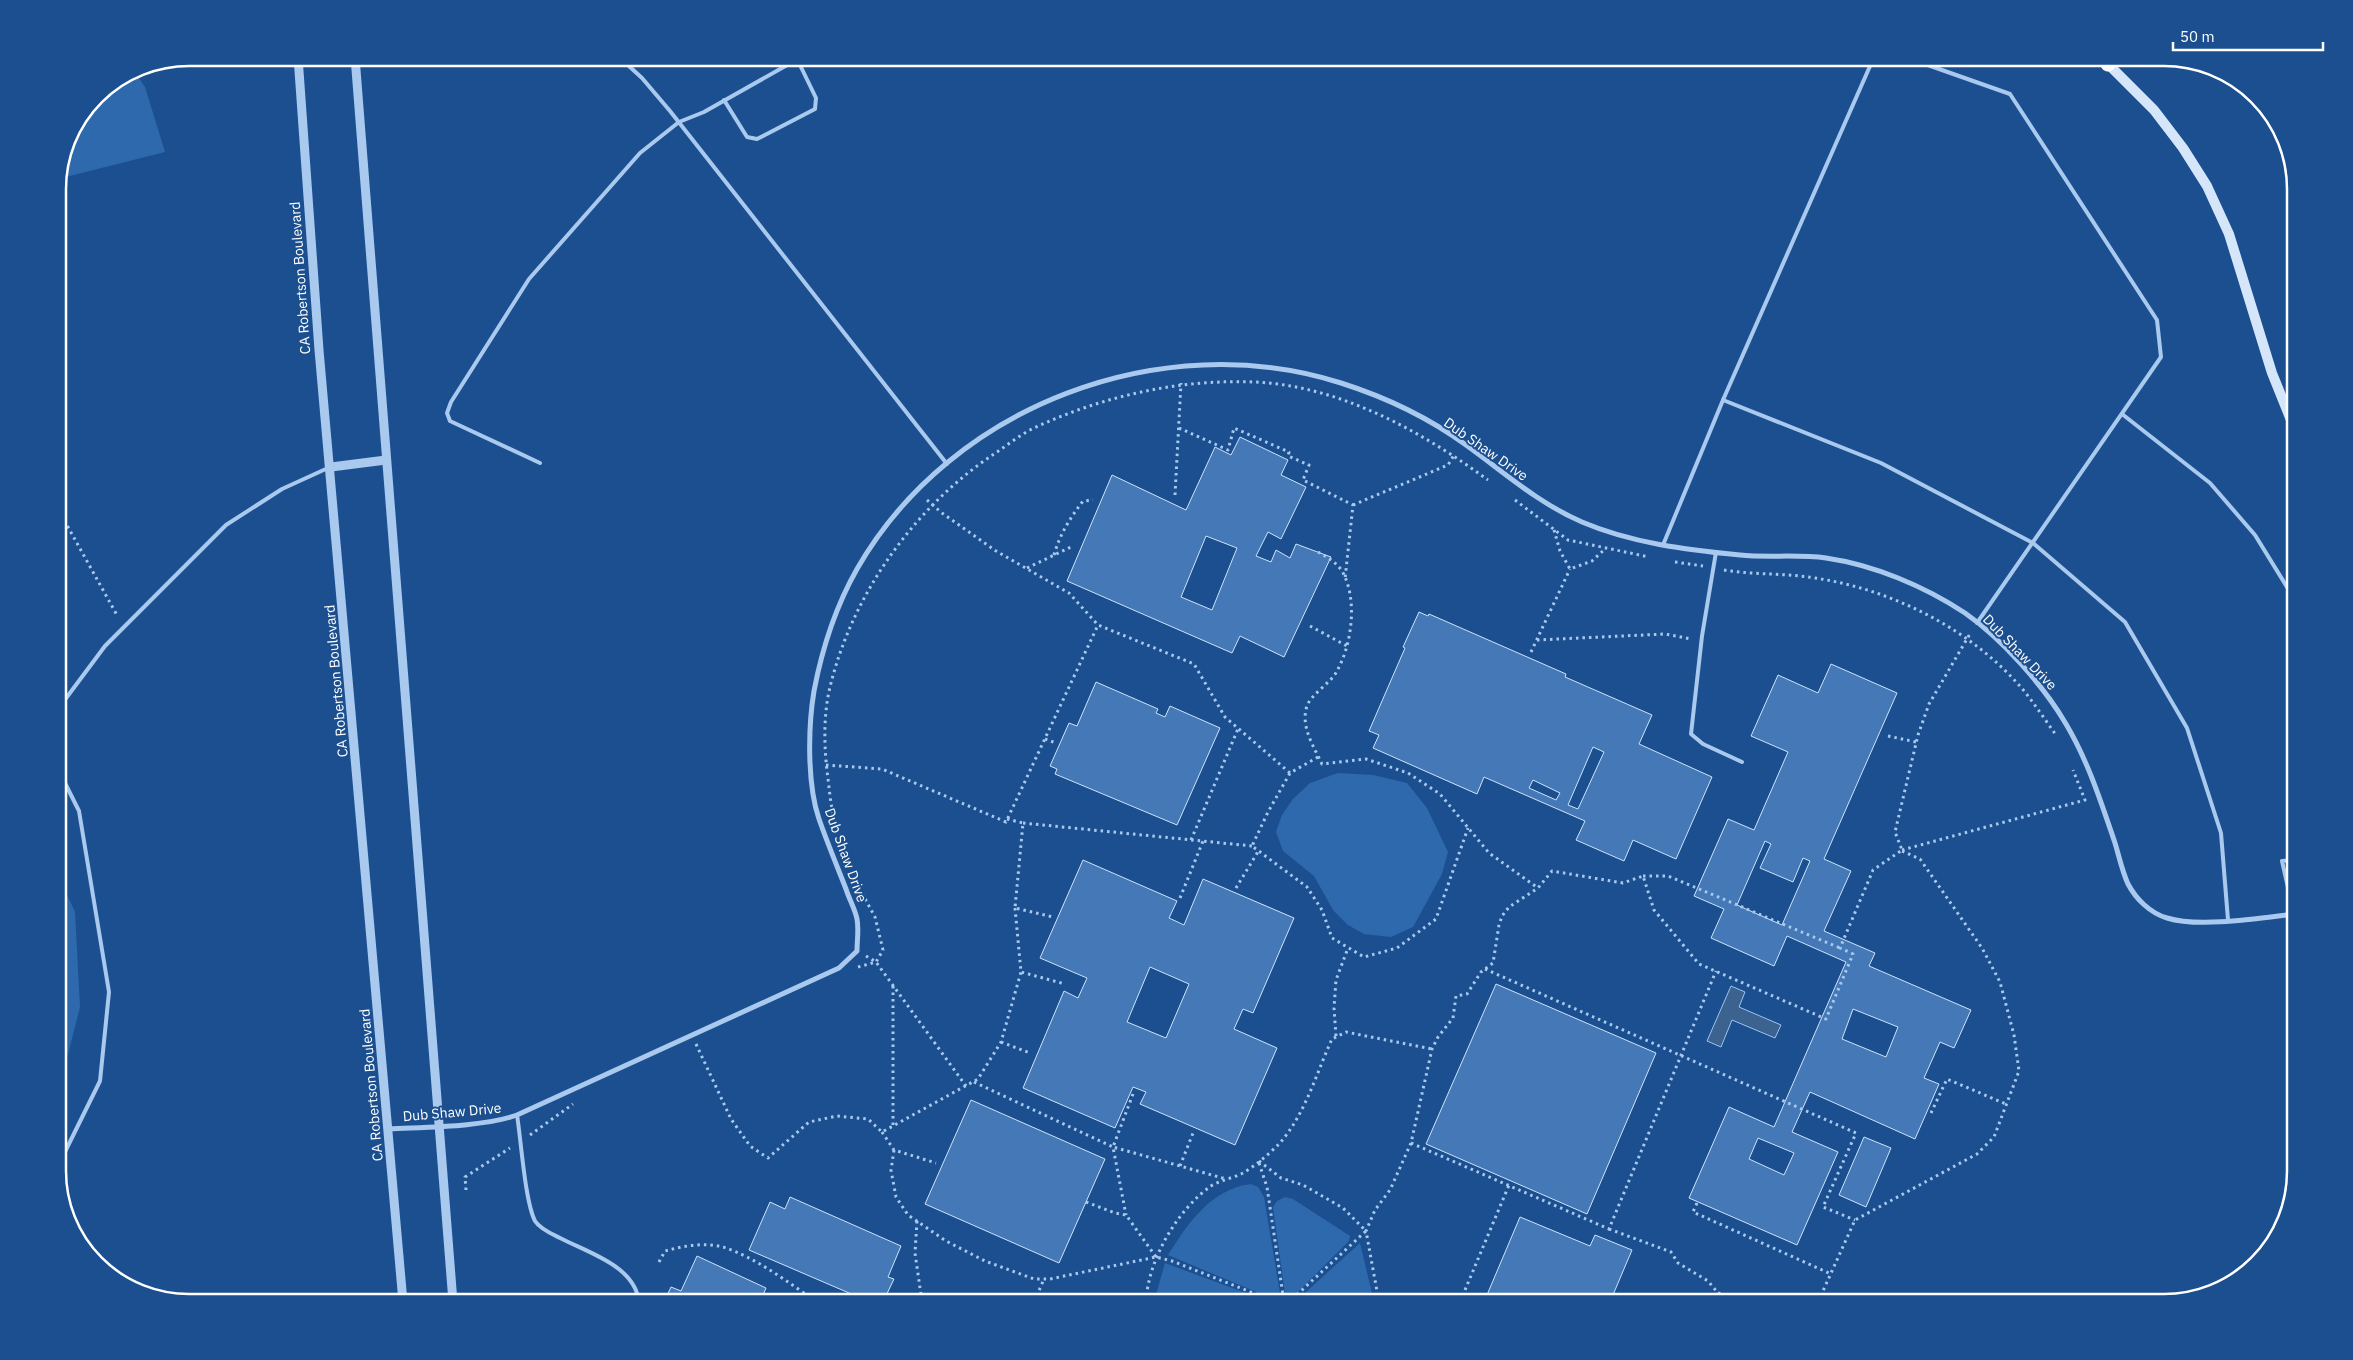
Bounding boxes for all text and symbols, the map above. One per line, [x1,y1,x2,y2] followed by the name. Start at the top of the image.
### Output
[2173,20,2323,52] scale bar
[2180,27,2215,46] text: 50 m
[286,201,314,355] street label: CA Robertson Boulevard
[1440,413,1532,485] street label: Dub Shaw Drive
[320,604,352,758] street label: CA Robertson Boulevard
[1979,610,2061,694] street label: Dub Shaw Drive
[821,805,871,905] street label: Dub Shaw Drive
[355,1008,387,1162] street label: CA Robertson Boulevard
[402,1099,502,1125] street label: Dub Shaw Drive

